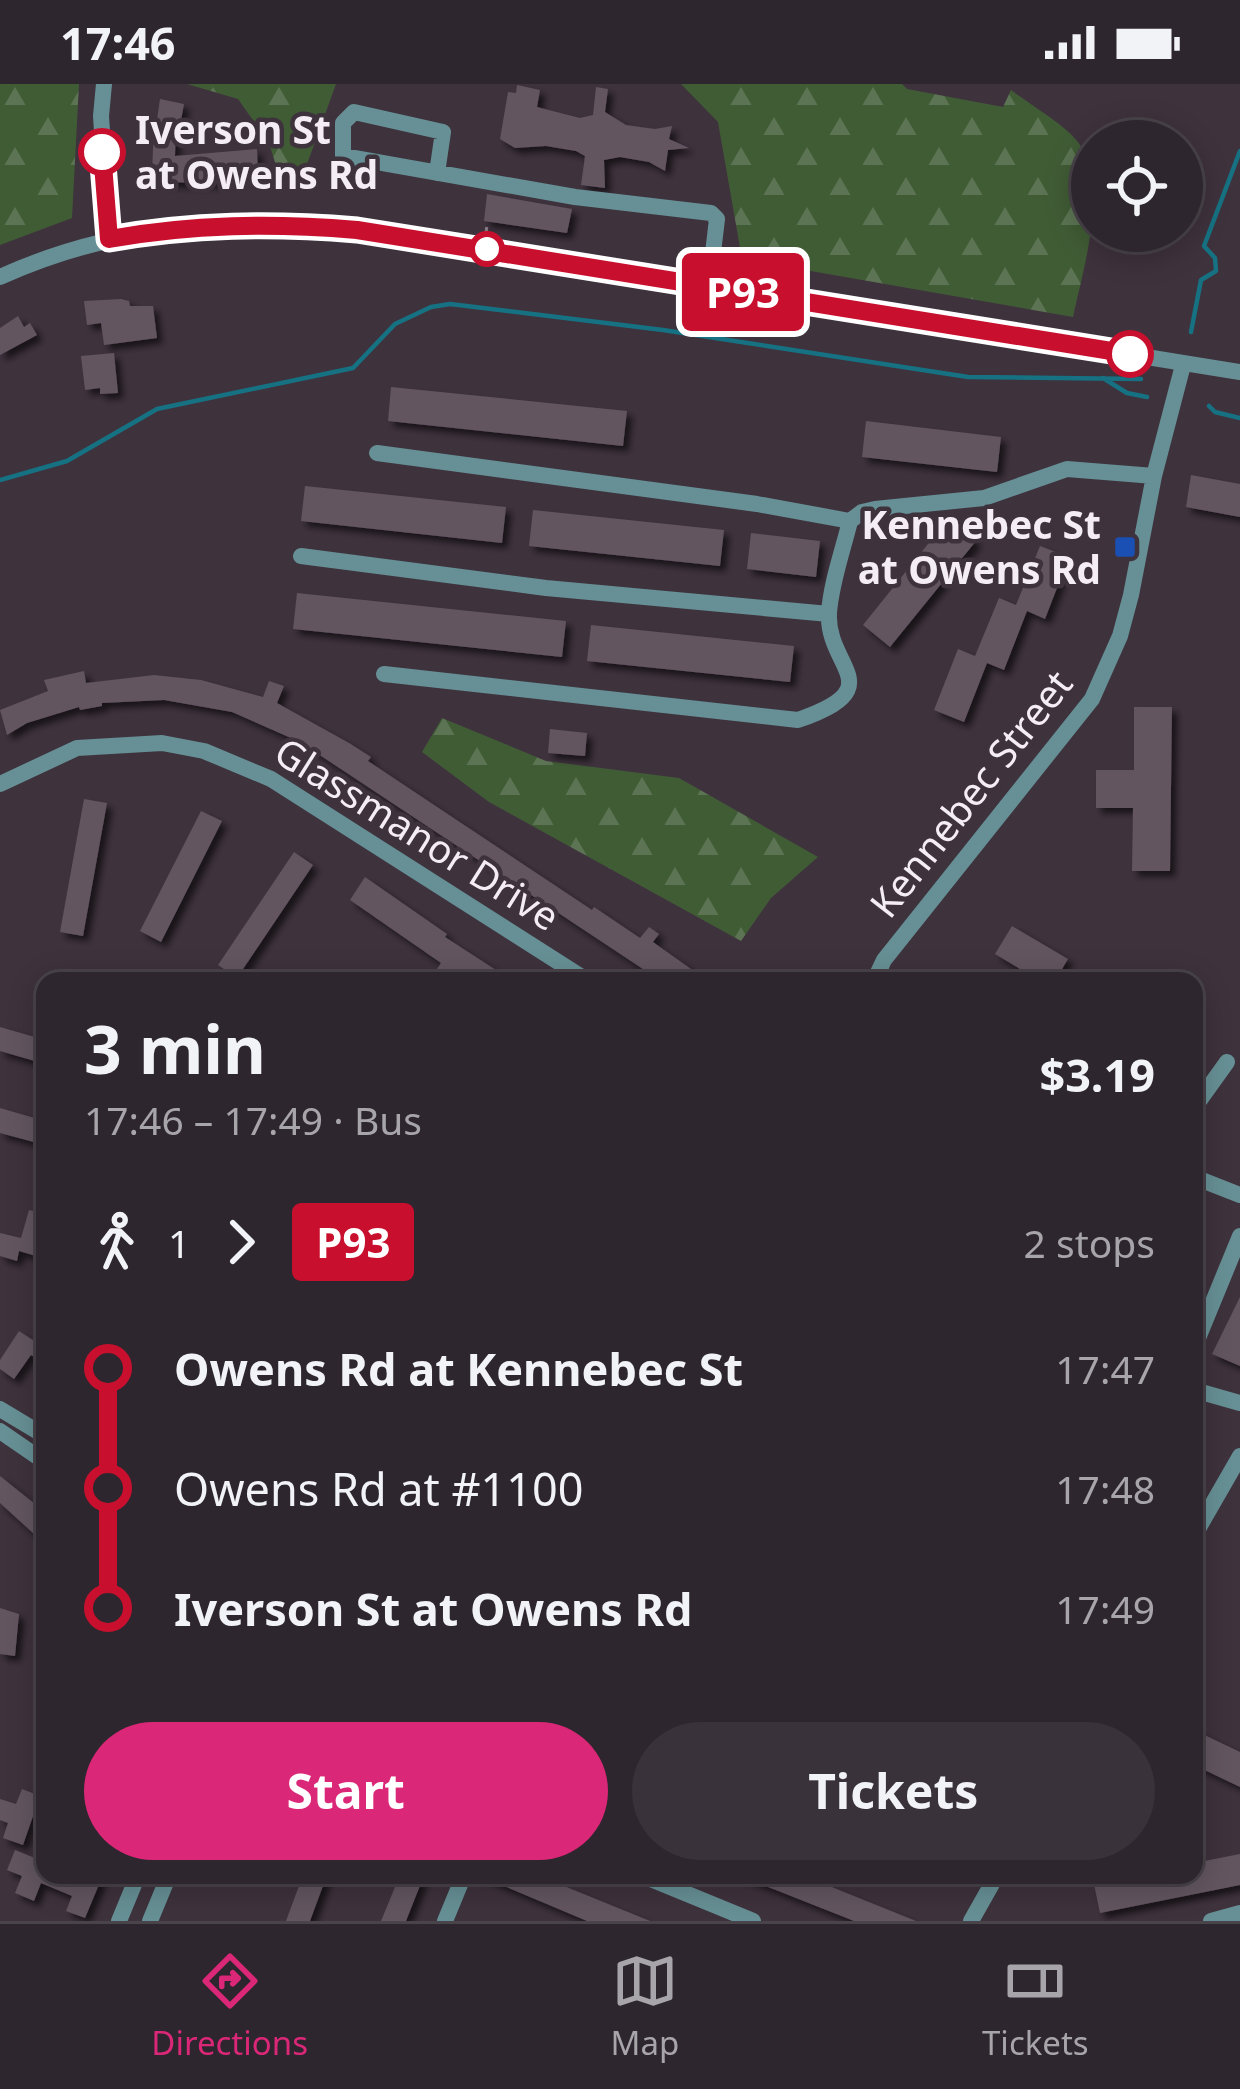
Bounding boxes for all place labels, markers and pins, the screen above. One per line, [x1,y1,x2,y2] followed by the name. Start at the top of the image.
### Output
[135,102,378,200] place label: Iverson St at Owens Rd
[80,130,124,174] marker: Iverson St at Owens Rd
[471,233,503,265] unlabelled marker
[1108,332,1152,376] unlabelled marker
[858,497,1101,595] place label: Kennebec St at Owens Rd
[1112,534,1138,560] marker: Kennebec St at Owens Rd

